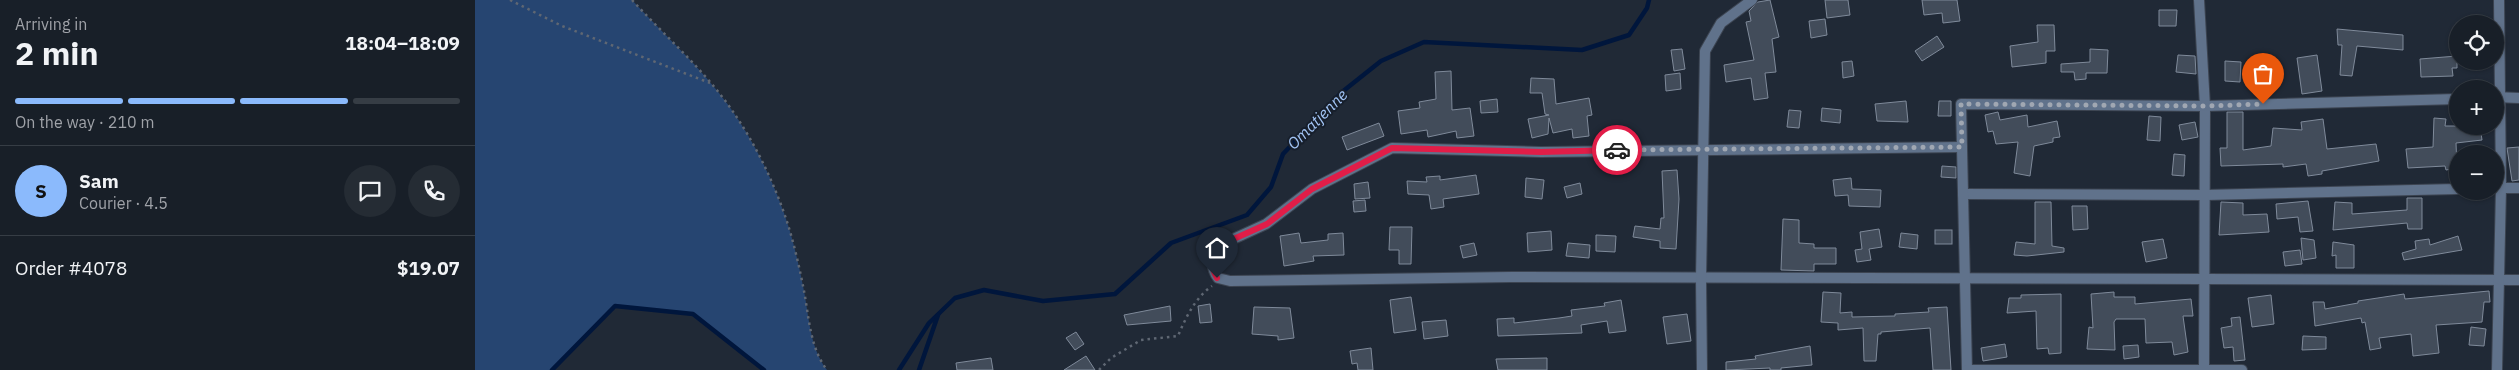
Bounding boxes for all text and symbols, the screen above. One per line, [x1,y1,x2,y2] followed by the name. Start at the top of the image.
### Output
[15,14,87,34] text: Arriving in
[2449,15,2504,200] map controls
[2449,15,2504,70] button: locate
[345,31,460,55] text: 18:04–18:09
[15,32,99,74] text: 2 min
[2242,53,2284,104] pin
[2249,60,2277,88] icon: bag
[2449,80,2504,135] button: +
[1283,85,1351,153] water label: Omatjenne
[15,112,154,132] text: On the way · 210 m
[1592,125,1642,175] courier
[1603,136,1631,164] icon: car
[2449,145,2504,200] button: −
[344,165,396,217] button: chat
[408,165,460,217] button: phone
[79,169,119,193] text: Sam
[35,179,47,203] text: S
[79,193,168,213] text: Courier · 4.5
[1196,227,1238,278] pin
[1203,234,1231,262] icon: home
[15,256,127,280] text: Order #4078
[397,256,460,280] text: $19.07

